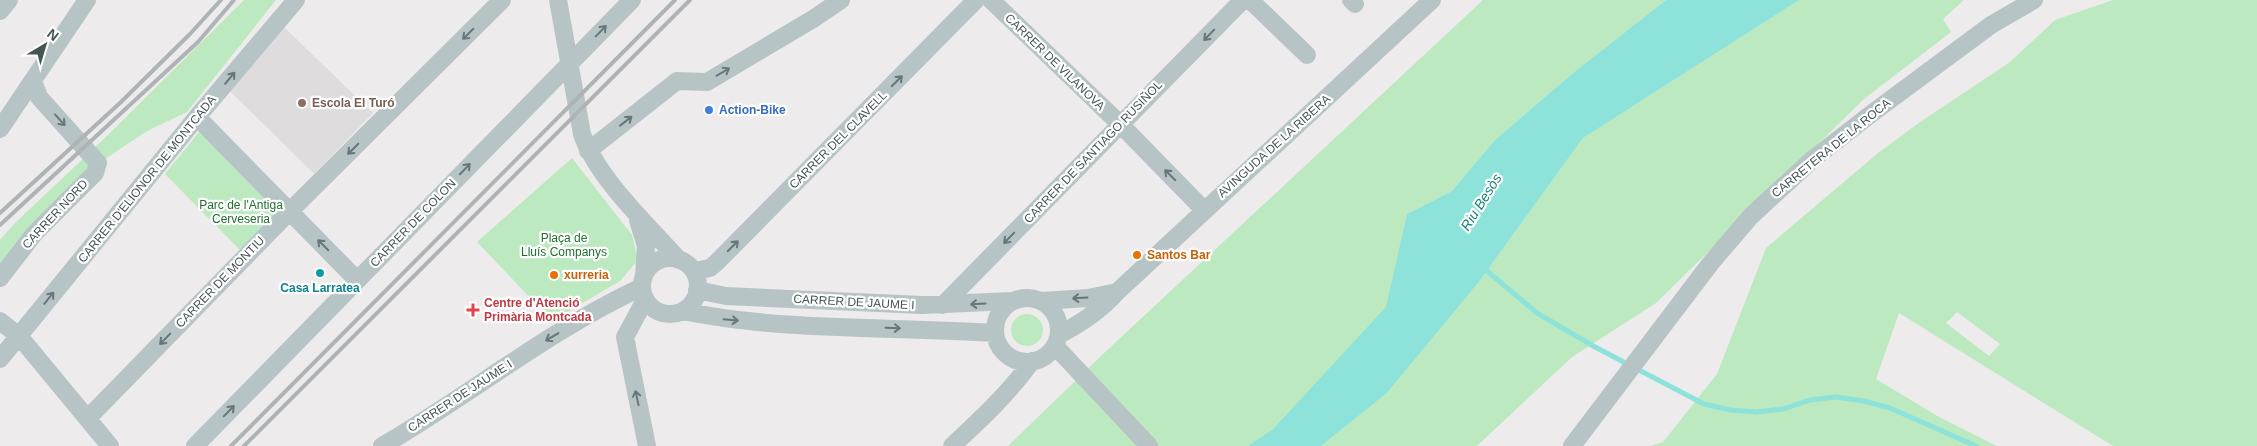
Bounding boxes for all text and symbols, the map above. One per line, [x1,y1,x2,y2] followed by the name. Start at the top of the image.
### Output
[1002,11,1108,113] street label: CARRER DE VILANOVA
[20,20,70,70] north arrow
[44,25,62,44] text: N
[595,25,607,38] one-way arrow
[462,28,474,41] one-way arrow
[1202,29,1215,41] one-way arrow
[716,67,730,77] one-way arrow
[225,71,236,84] one-way arrow
[891,74,903,87] one-way arrow
[1021,78,1165,226] street label: CARRER DE SANTIAGO RUSIÑOL
[786,88,890,192] street label: CARRER DEL CLAVELL
[1215,92,1333,200] street label: AVINGUDA DE LA RIBERA
[75,93,219,265] street label: CARRER D'ELIONOR DE MONTCADA
[312,96,394,110] place label: Escola El Turó
[1769,96,1893,200] street label: CARRETERA DE LA ROCA
[296,97,308,109] marker: Escola El Turó
[719,103,786,117] place label: Action-Bike
[703,104,715,116] marker: Action-Bike
[55,114,66,127] one-way arrow
[619,115,632,126] one-way arrow
[346,143,359,155] one-way arrow
[459,163,471,176] one-way arrow
[1164,169,1176,181] one-way arrow
[1457,171,1505,233] water label: Riu Besòs
[19,176,91,251] street label: CARRER NORD
[367,176,459,270] street label: CARRER DE COLON
[199,198,283,226] park label: Parc de l'Antiga Cerveseria
[521,231,607,259] park label: Plaça de Lluís Companys
[1003,232,1015,244] one-way arrow
[173,233,267,331] street label: CARRER DE MONTIU
[317,239,329,252] one-way arrow
[727,239,739,252] one-way arrow
[1147,248,1211,262] place label: Santos Bar
[1131,249,1143,261] marker: Santos Bar
[314,267,326,279] marker: Casa Larratea
[564,268,609,282] place label: xurreria
[548,269,560,281] marker: xurreria
[280,281,360,295] place label: Casa Larratea
[44,292,55,305] one-way arrow
[793,292,915,312] street label: CARRER DE JAUME I
[1072,294,1088,303] one-way arrow
[484,296,592,324] place label: Centre d'Atenció Primària Montcada
[970,299,986,309] one-way arrow
[466,303,480,317] marker: Centre d'Atenció Primària Montcada
[722,315,738,325] one-way arrow
[884,323,901,333] one-way arrow
[546,332,560,342] one-way arrow
[159,333,171,346] one-way arrow
[405,357,515,435] street label: CARRER DE JAUME I
[632,391,641,407] one-way arrow
[223,405,235,417] one-way arrow

